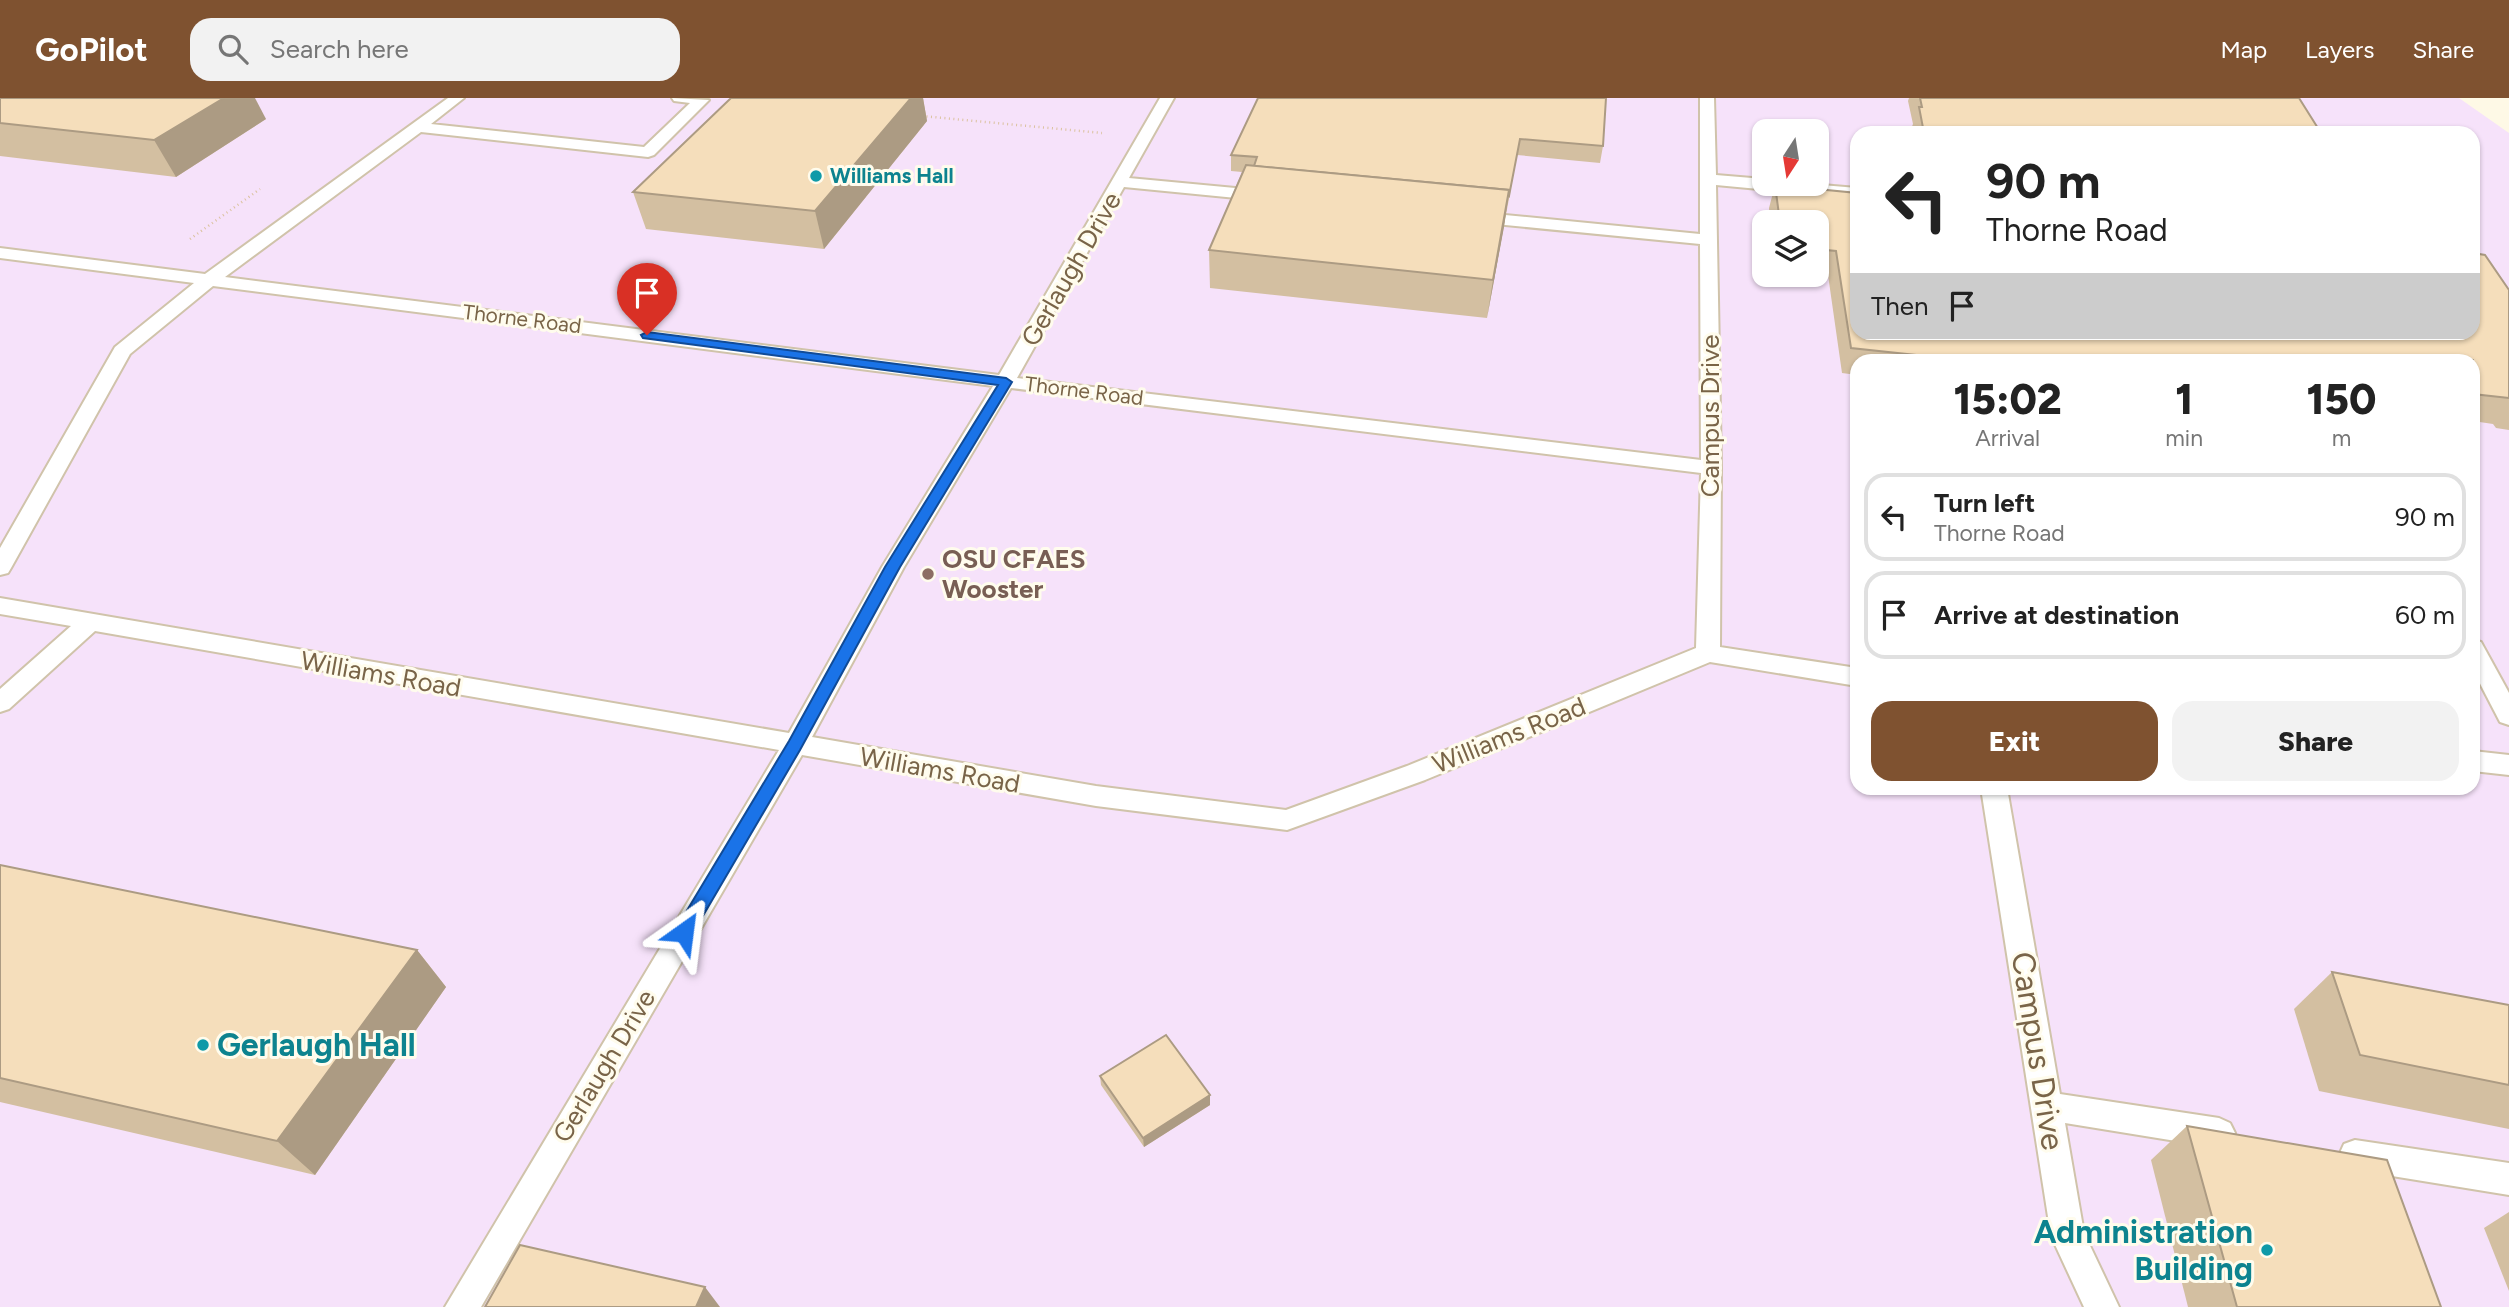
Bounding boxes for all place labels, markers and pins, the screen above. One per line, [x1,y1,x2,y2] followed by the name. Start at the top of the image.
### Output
[830,163,954,188] place label: Williams Hall
[808,168,824,184] marker: Williams Hall
[617,263,677,335] pin
[942,543,1086,605] place label: OSU CFAES Wooster
[920,566,936,582] marker: OSU CFAES Wooster
[217,1026,416,1064] place label: Gerlaugh Hall
[195,1037,211,1053] marker: Gerlaugh Hall
[2034,1213,2253,1288] place label: Administration Building
[2259,1242,2275,1258] marker: Administration Building

